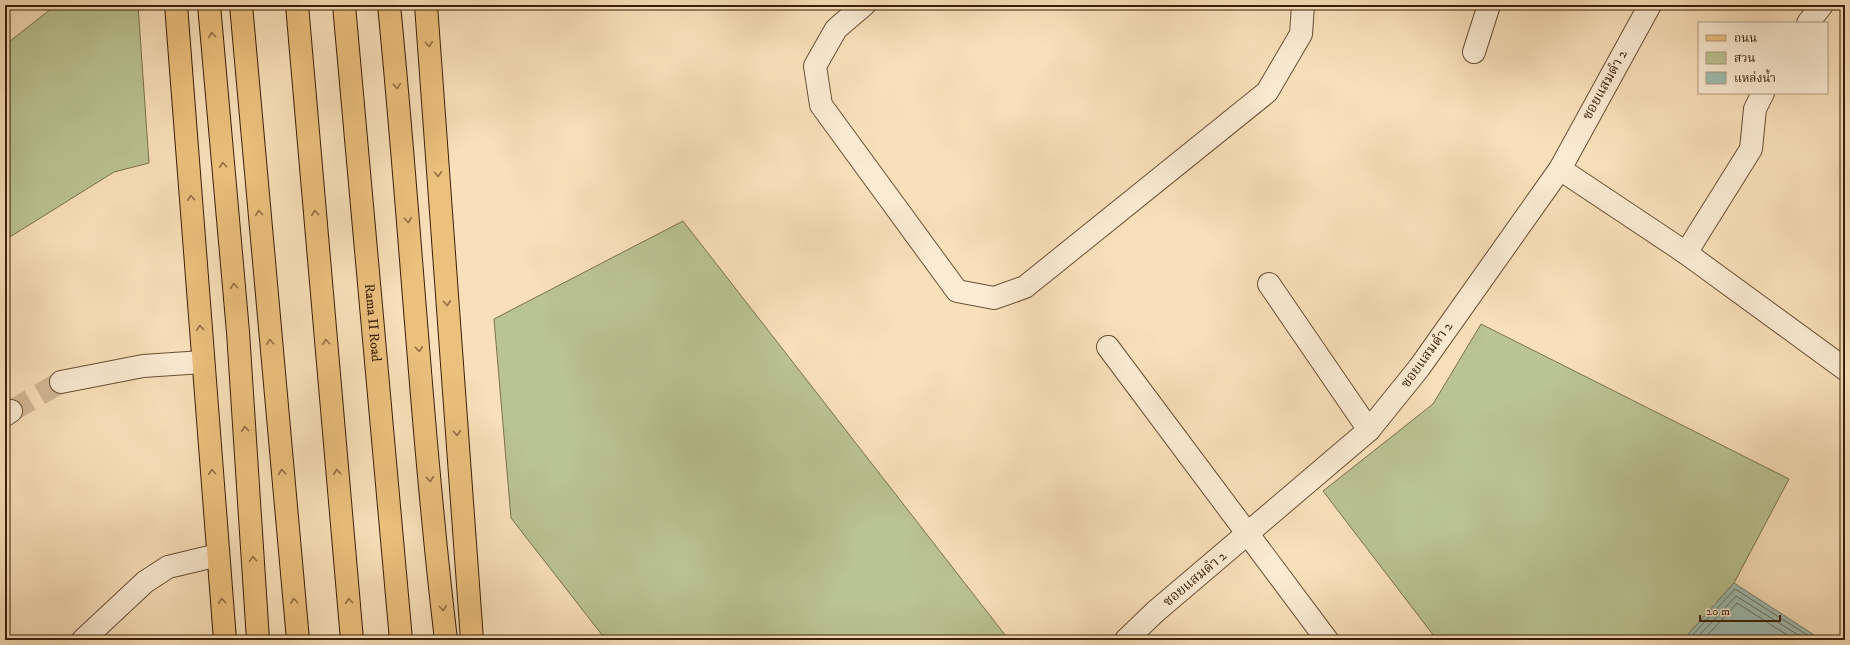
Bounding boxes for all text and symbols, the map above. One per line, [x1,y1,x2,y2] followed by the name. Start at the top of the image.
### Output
[1698,22,1828,94] legend
[1734,31,1757,46] text: ถนน
[208,32,217,38] one-way arrow
[424,41,433,47] one-way arrow
[1578,47,1632,123] street label: ซอยแสมดำ 2
[1734,51,1756,66] text: สวน
[1734,69,1776,86] text: แหล่งน้ำ
[392,83,401,89] one-way arrow
[219,162,228,168] one-way arrow
[433,171,442,177] one-way arrow
[186,195,195,201] one-way arrow
[254,210,263,216] one-way arrow
[310,210,319,216] one-way arrow
[404,217,413,223] one-way arrow
[229,283,238,289] one-way arrow
[360,283,385,363] street label: Rama II Road
[443,300,452,306] one-way arrow
[1397,318,1457,392] street label: ซอยแสมดำ 2
[196,325,205,331] one-way arrow
[266,339,275,345] one-way arrow
[322,339,331,345] one-way arrow
[415,346,424,352] one-way arrow
[240,426,249,432] one-way arrow
[452,430,461,436] one-way arrow
[207,469,216,475] one-way arrow
[278,469,287,475] one-way arrow
[333,469,342,475] one-way arrow
[425,476,434,482] one-way arrow
[1159,547,1231,611] street label: ซอยแสมดำ 2
[249,556,258,562] one-way arrow
[1700,597,1780,623] scale bar
[218,598,227,604] one-way arrow
[290,598,299,604] one-way arrow
[344,598,353,604] one-way arrow
[1706,604,1730,619] text: 20 m
[438,605,447,611] one-way arrow

